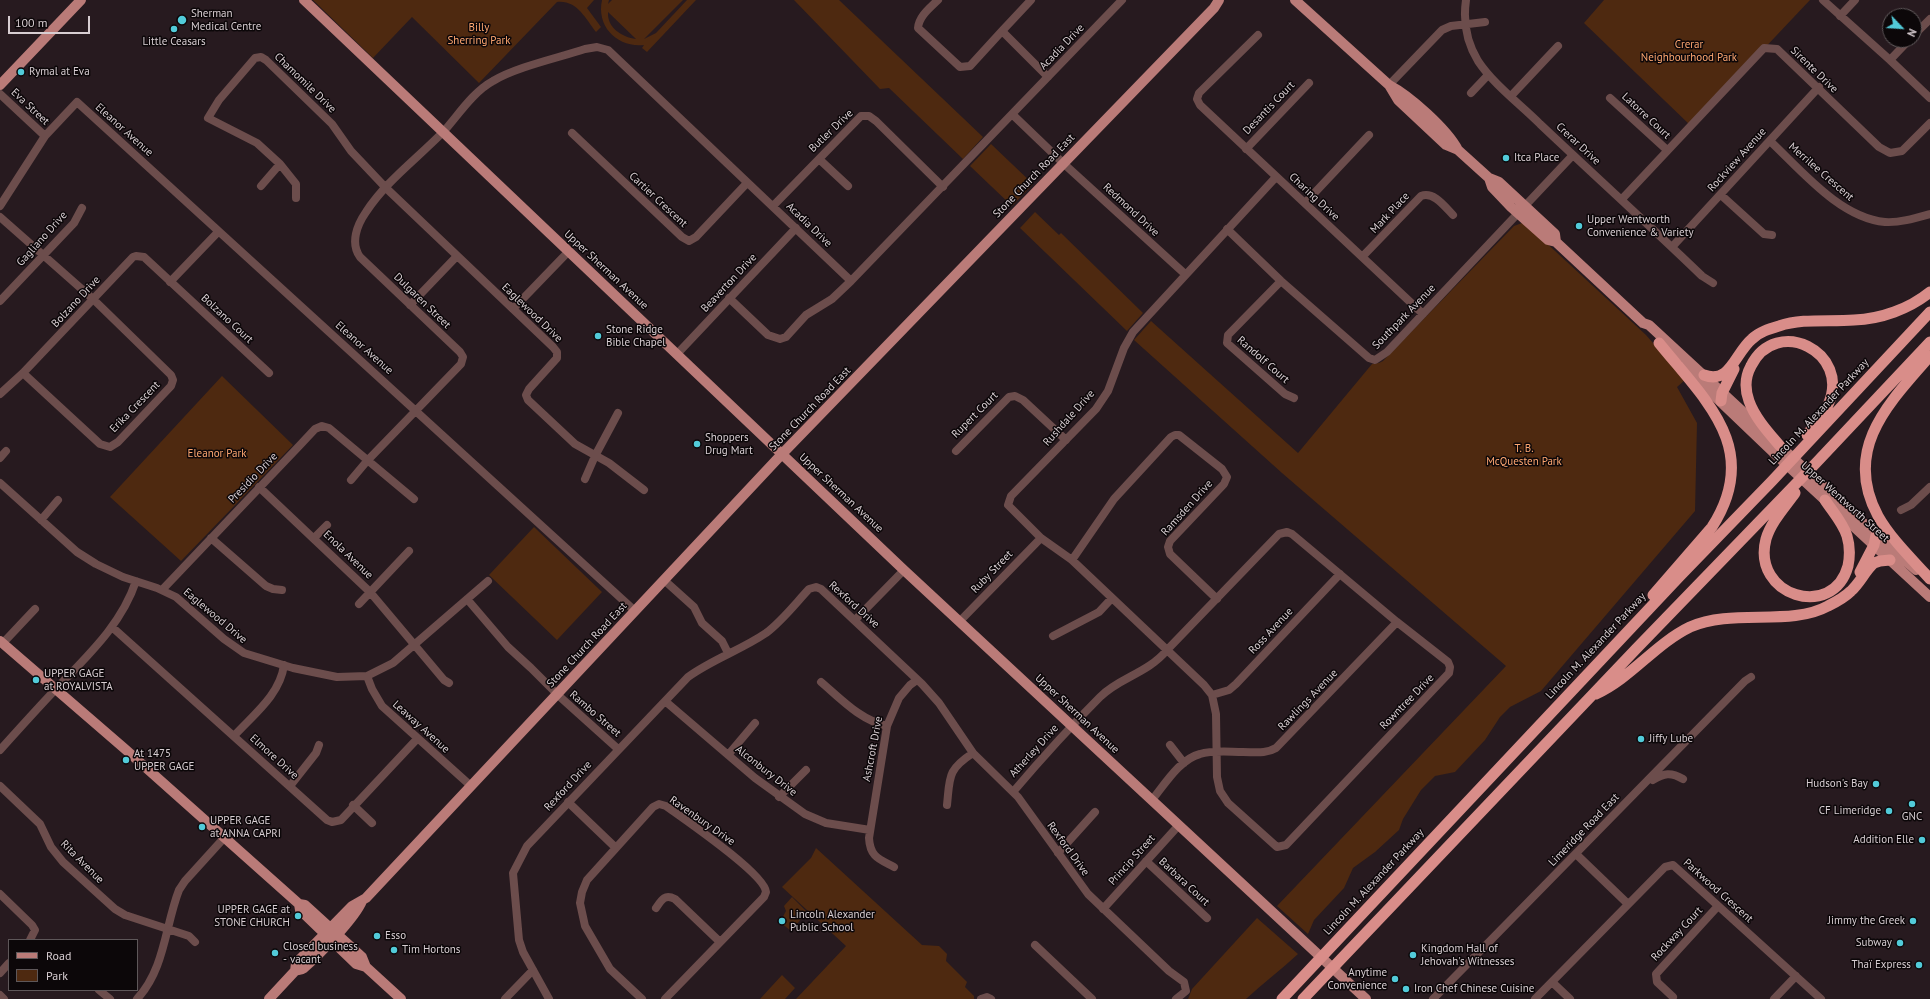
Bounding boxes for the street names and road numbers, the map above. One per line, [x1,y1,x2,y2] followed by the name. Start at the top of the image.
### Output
[1037,21,1087,73] street label: Acadia Drive
[1788,44,1840,96] street label: Sirente Drive
[271,50,339,116] street label: Chamomile Drive
[1240,79,1298,137] street label: Desantis Court
[8,86,52,128] street label: Eva Street
[1619,90,1673,142] street label: Latorre Court
[92,101,156,159] street label: Eleanor Avenue
[806,107,856,155] street label: Butler Drive
[1553,120,1603,168] street label: Crerar Drive
[1705,125,1769,195] street label: Rockview Avenue
[990,131,1078,221] street label: Stone Church Road East
[1786,140,1856,204] street label: Merrilee Crescent
[626,170,690,230] street label: Cartier Crescent
[1286,170,1342,224] street label: Charing Drive
[1100,181,1162,239] street label: Redmond Drive
[1368,190,1412,236] street label: Mark Place
[783,200,835,250] street label: Acadia Drive
[14,209,70,269] street label: Gagliano Drive
[561,228,651,312] street label: Upper Sherman Avenue
[698,251,760,315] street label: Beaverton Drive
[391,271,453,331] street label: Dulgaren Street
[49,274,103,330] street label: Bolzano Drive
[499,281,565,345] street label: Eaglewood Drive
[1370,282,1438,352] street label: Southpark Avenue
[198,292,256,346] street label: Bolzano Court
[332,319,396,377] street label: Eleanor Avenue
[1234,334,1292,386] street label: Randolf Court
[1766,356,1872,468] street label: Lincoln M. Alexander Parkway
[766,364,854,454] street label: Stone Church Road East
[107,379,163,435] street label: Erika Crescent
[1040,387,1098,449] street label: Rushdale Drive
[949,389,1001,441] street label: Rupert Court
[226,450,280,506] street label: Presidio Drive
[796,451,886,535] street label: Upper Sherman Avenue
[1798,459,1892,545] street label: Upper Wentworth Street
[1158,477,1216,539] street label: Ramsden Drive
[320,528,376,582] street label: Enola Avenue
[968,548,1016,596] street label: Ruby Street
[826,579,882,631] street label: Rexford Drive
[180,585,250,647] street label: Eaglewood Drive
[1543,590,1649,702] street label: Lincoln M. Alexander Parkway
[544,600,630,690] street label: Stone Church Road East
[1246,605,1296,657] street label: Ross Avenue
[1275,667,1341,733] street label: Rawlings Avenue
[1032,672,1122,756] street label: Upper Sherman Avenue
[1377,672,1437,732] street label: Rowntree Drive
[567,688,623,740] street label: Rambo Street
[390,698,452,756] street label: Leaway Avenue
[860,715,886,783] street label: Ashcroft Drive
[1007,722,1061,780] street label: Atherley Drive
[247,732,301,782] street label: Elmore Drive
[733,743,799,799] street label: Alconbury Drive
[542,758,594,814] street label: Rexford Drive
[1546,791,1622,869] street label: Limeridge Road East
[667,794,737,848] street label: Ravenbury Drive
[1044,819,1092,879] street label: Rexford Drive
[1321,826,1427,938] street label: Lincoln M. Alexander Parkway
[1106,832,1158,888] street label: Princip Street
[58,838,106,886] street label: Rita Avenue
[1156,855,1212,909] street label: Barbara Court
[1681,856,1755,926] street label: Parkwood Crescent
[1649,904,1705,964] street label: Rockway Court

